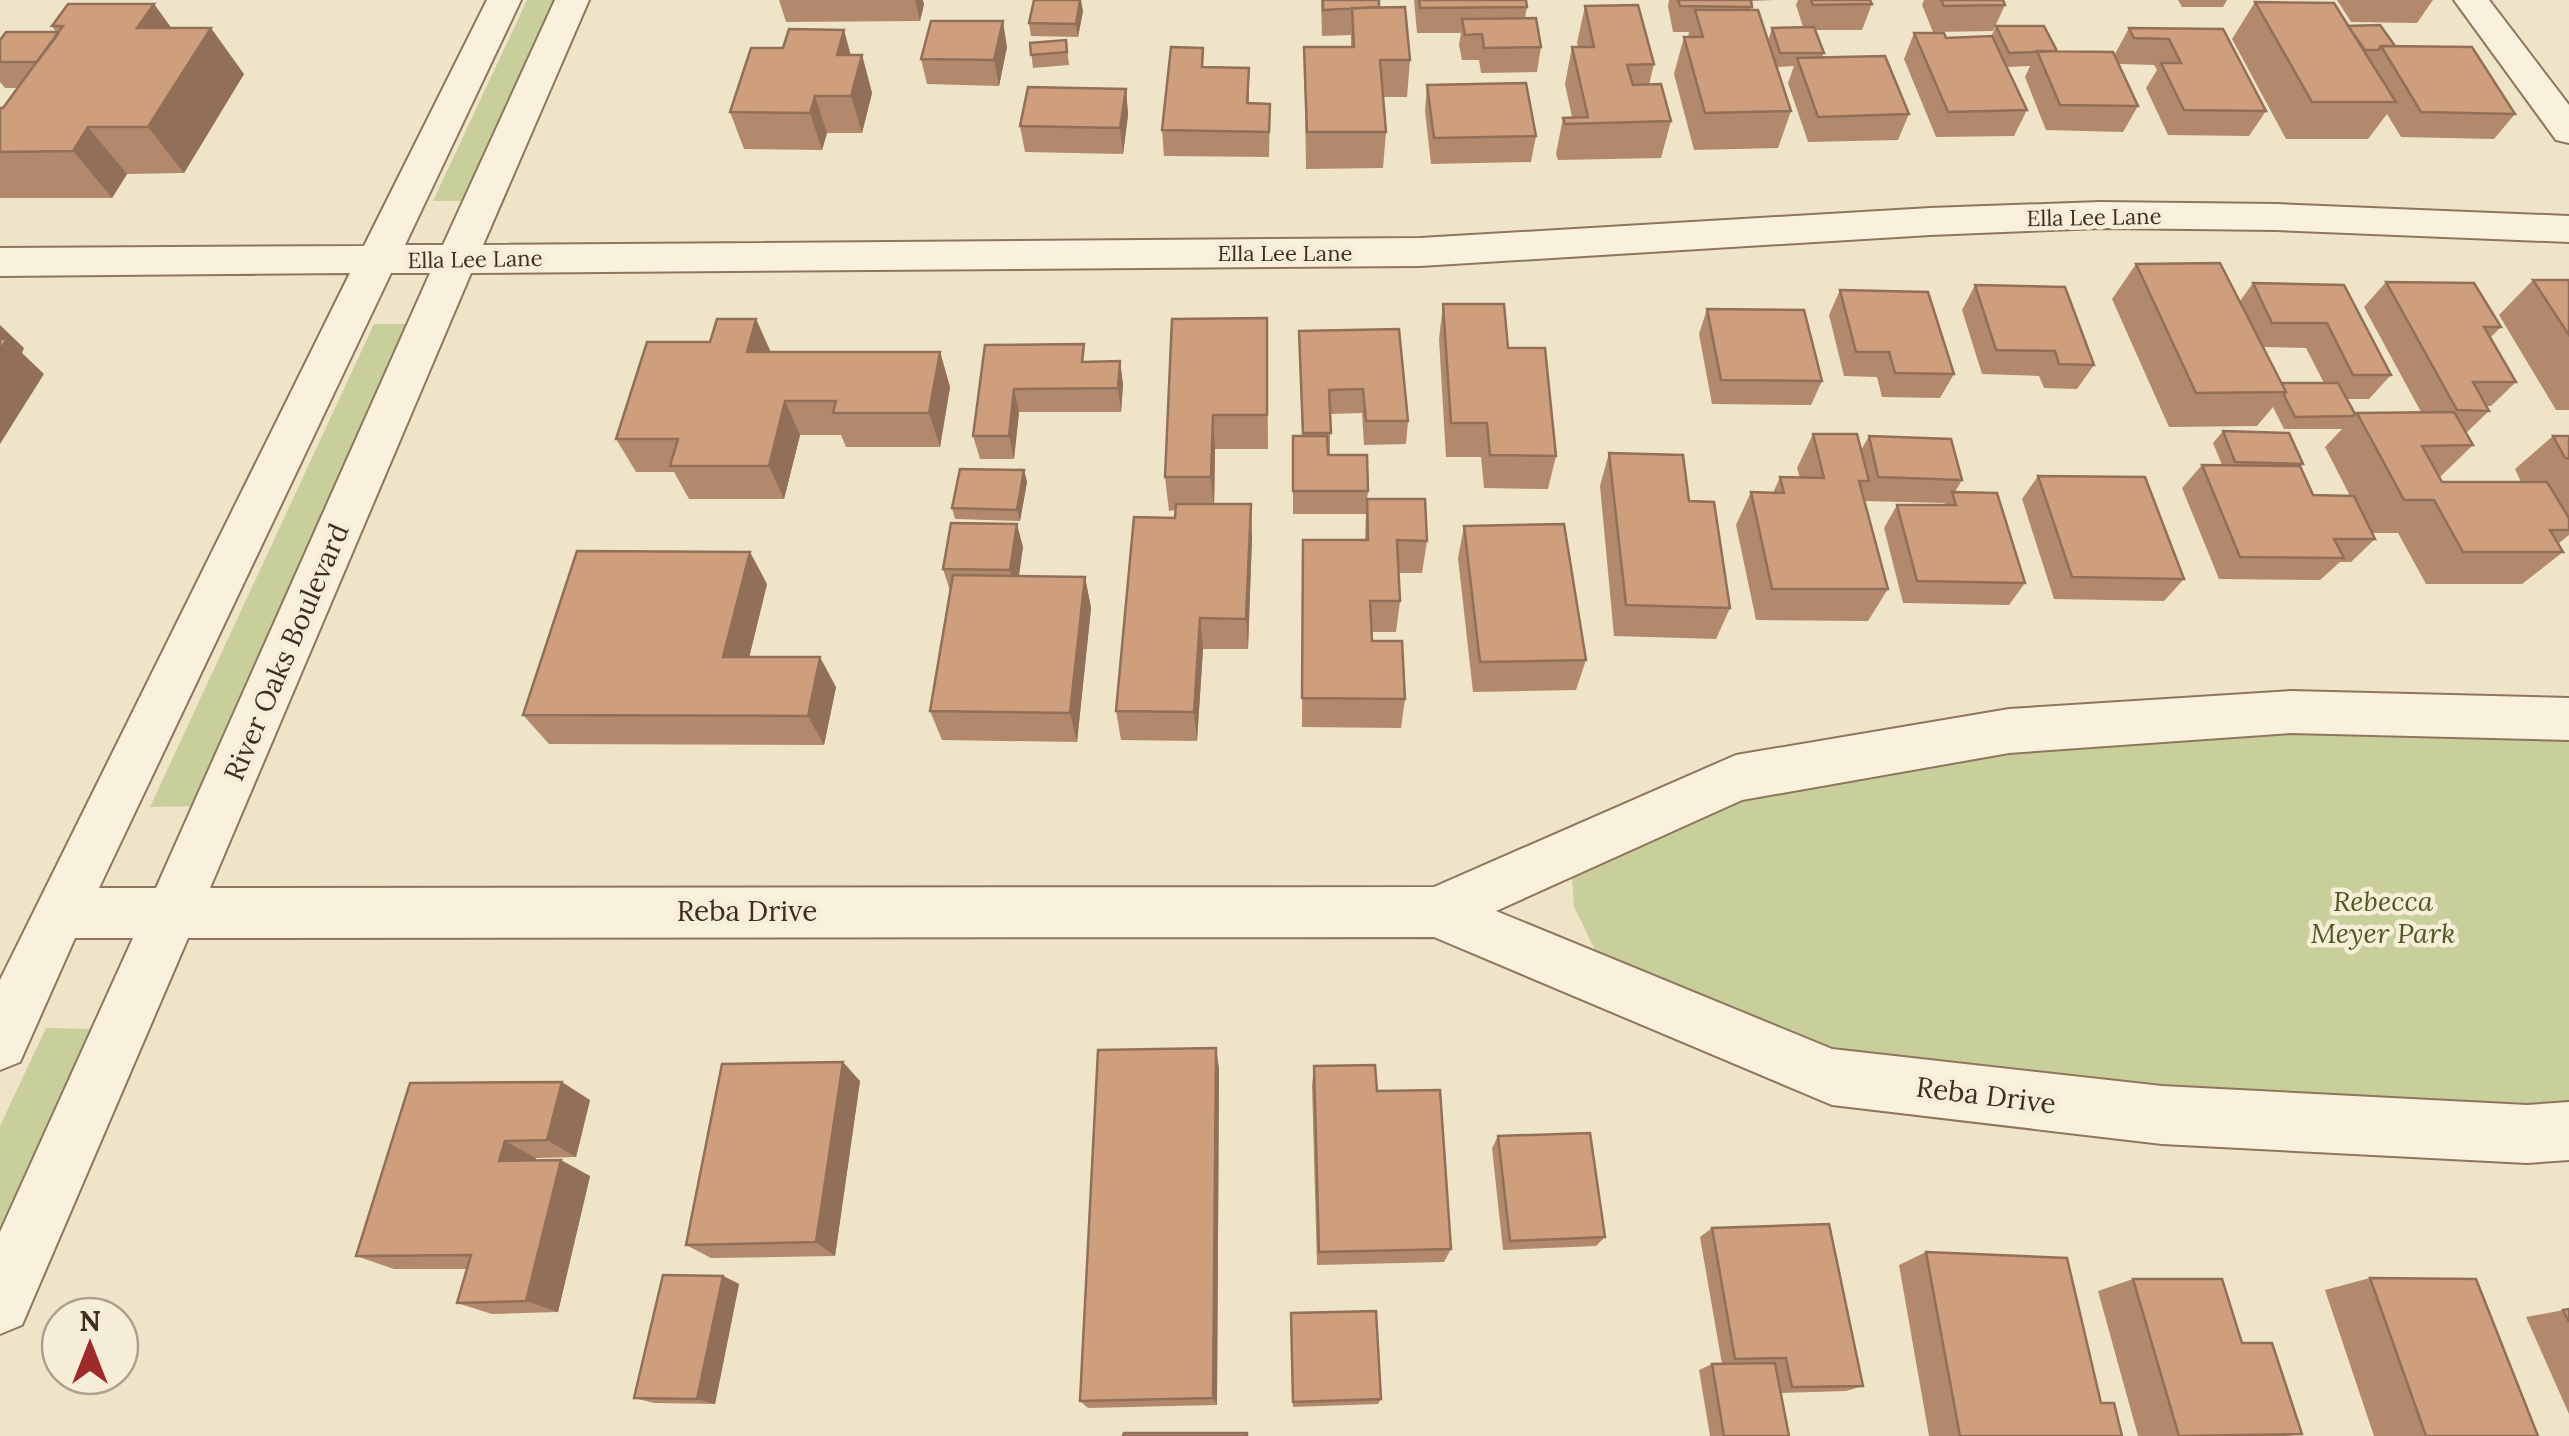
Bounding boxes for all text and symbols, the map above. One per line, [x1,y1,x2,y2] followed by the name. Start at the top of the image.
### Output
[2026,202,2162,232] street label: Ella Lee Lane
[1218,239,1352,267] street label: Ella Lee Lane
[407,244,543,274] street label: Ella Lee Lane
[215,518,357,786] street label: River Oaks Boulevard
[2310,883,2456,951] park label: Rebecca Meyer Park
[677,893,817,929] street label: Reba Drive
[1914,1069,2058,1121] street label: Reba Drive
[40,1296,140,1396] north arrow
[79,1303,101,1339] text: N

